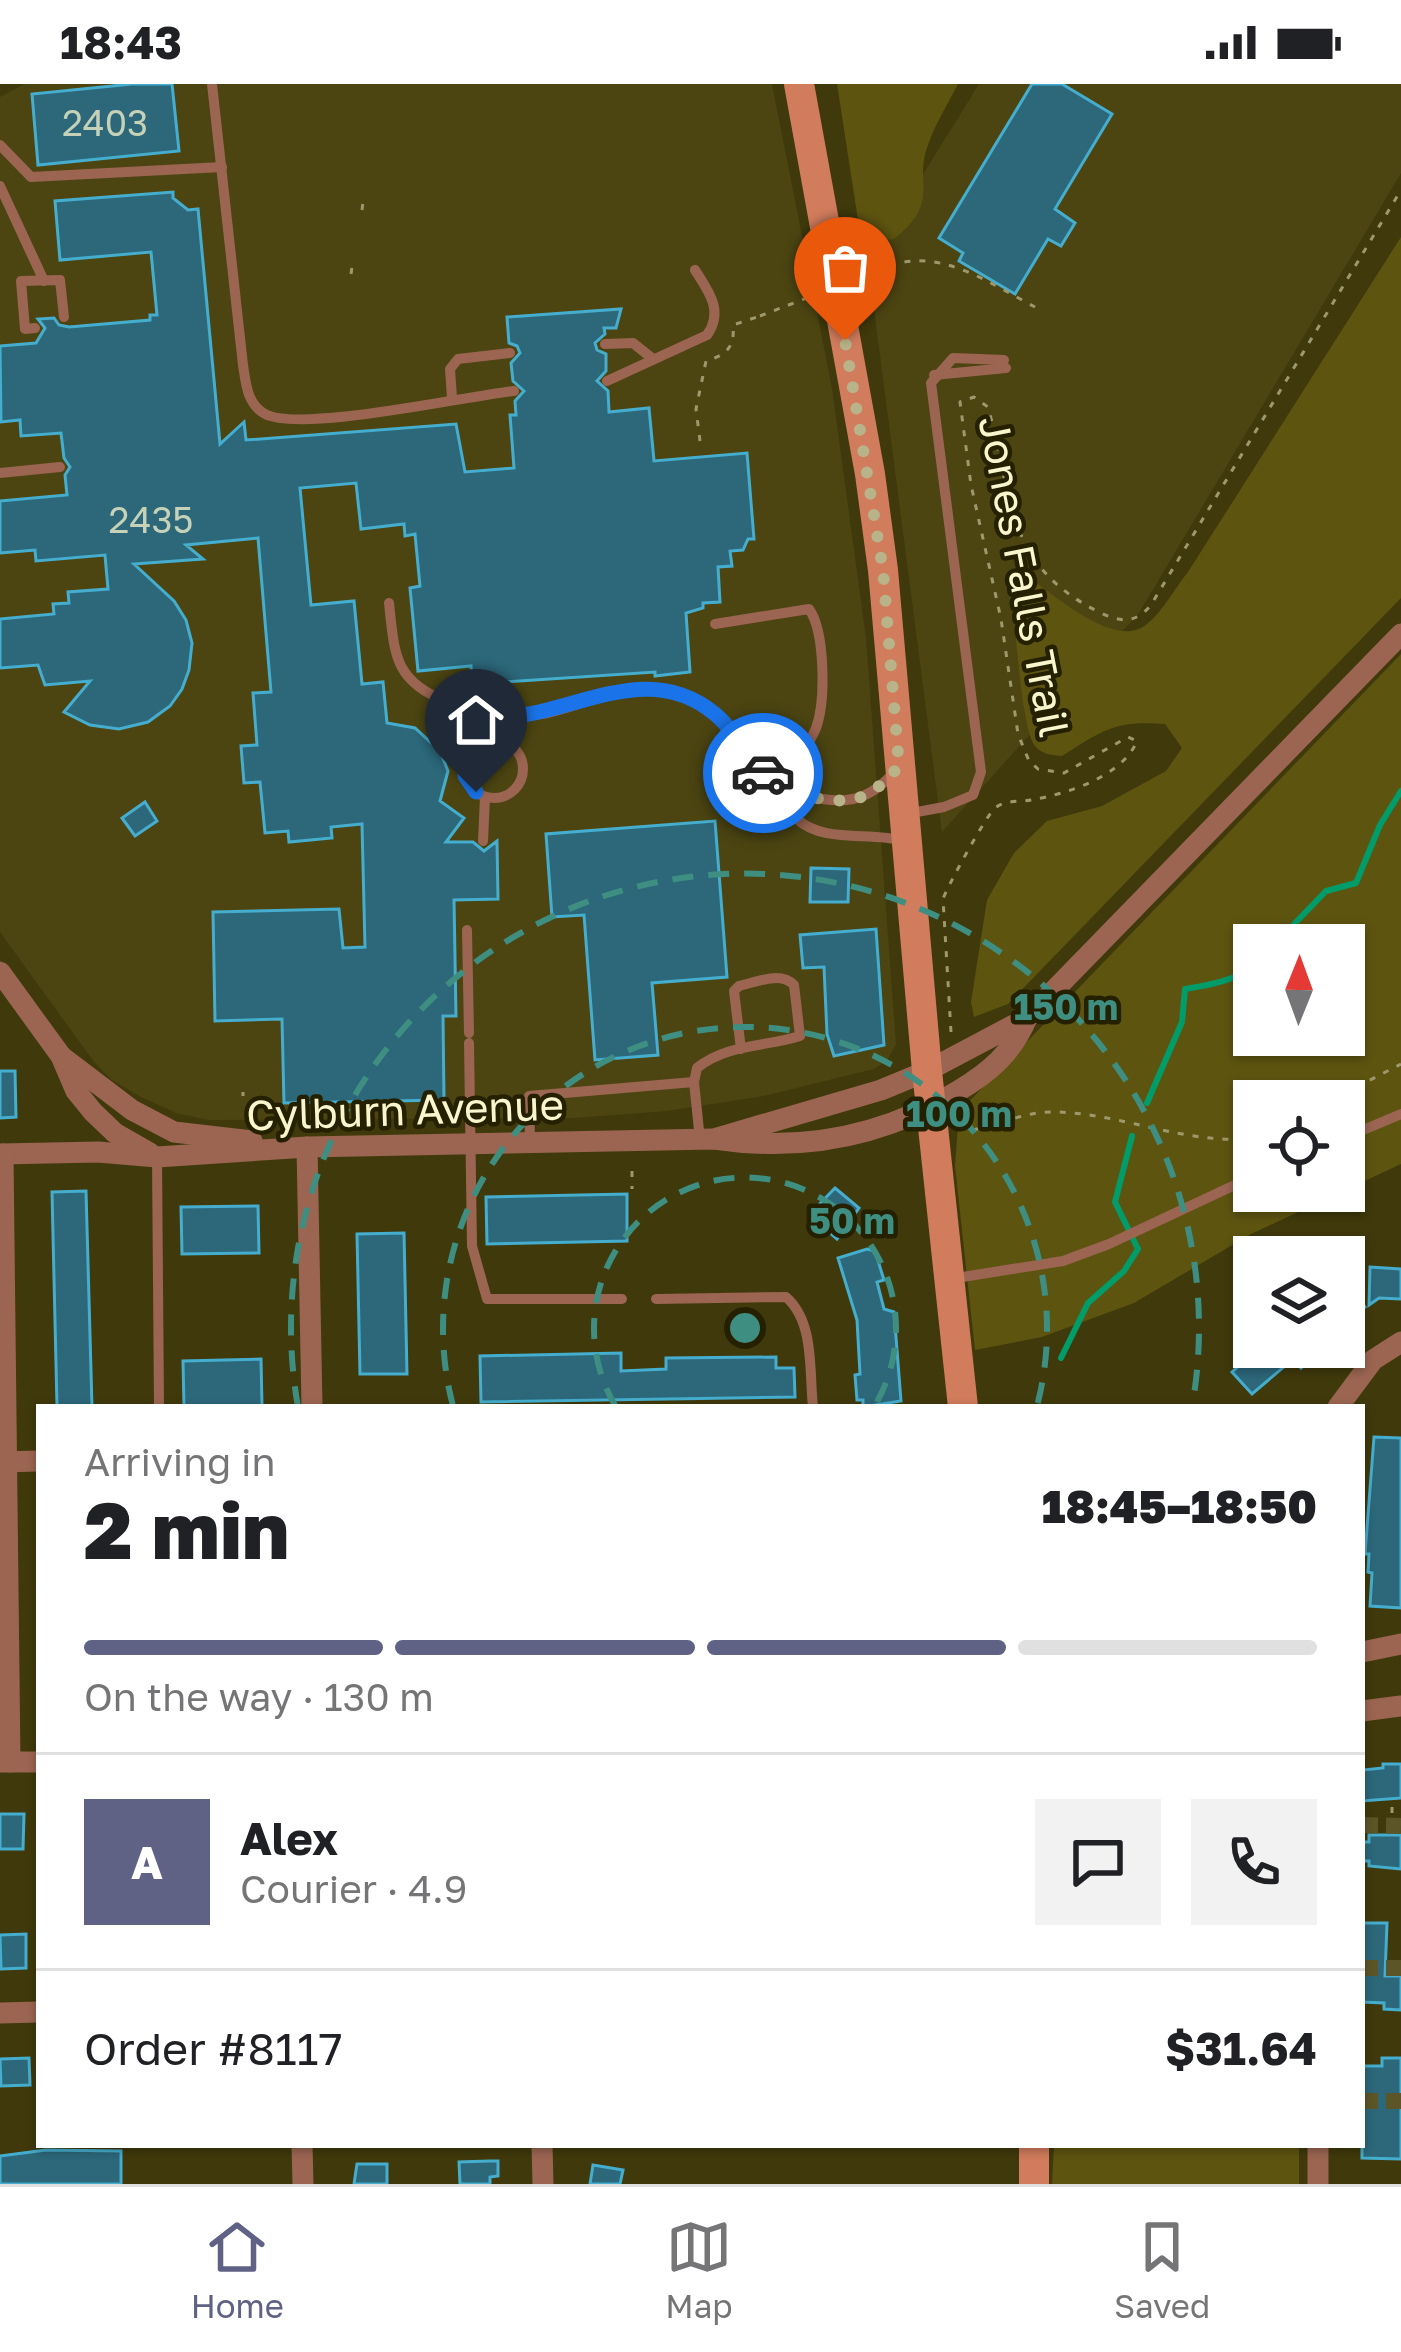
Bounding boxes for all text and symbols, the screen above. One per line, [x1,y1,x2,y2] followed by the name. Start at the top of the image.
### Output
[60,15,182,69] text: 18:43
[62,101,148,144] house number: 2403
[794,217,896,340] pin
[812,235,878,301] icon: bag
[969,411,1081,741] street label: Jones Falls Trail
[109,498,193,541] house number: 2435
[425,669,527,792] pin
[443,687,509,753] icon: home
[703,713,823,833] courier
[730,740,796,806] icon: car
[1233,924,1365,1056] north arrow
[1233,924,1365,1368] map controls
[1014,985,1118,1028] text: 150 m
[245,1078,565,1140] street label: Cylburn Avenue
[1233,1080,1365,1212] button: locate
[906,1092,1012,1135] text: 100 m
[809,1199,895,1242] text: 50 m
[1233,1236,1365,1368] button: layers
[724,1307,766,1349] centre of rings
[84,1438,275,1485] text: Arriving in
[1042,1479,1317,1533] text: 18:45–18:50
[84,1483,289,1576] text: 2 min
[84,1673,434,1720] text: On the way · 130 m
[1035,1799,1161,1925] button: chat
[1191,1799,1317,1925] button: phone
[240,1811,338,1865] text: Alex
[131,1835,163,1889] text: A
[240,1865,467,1912] text: Courier · 4.9
[84,2021,343,2075] text: Order #8117
[1165,2021,1317,2075] text: $31.64
[191,2214,284,2325] tab: Home
[665,2214,733,2325] tab: Map
[1114,2214,1210,2325] tab: Saved

